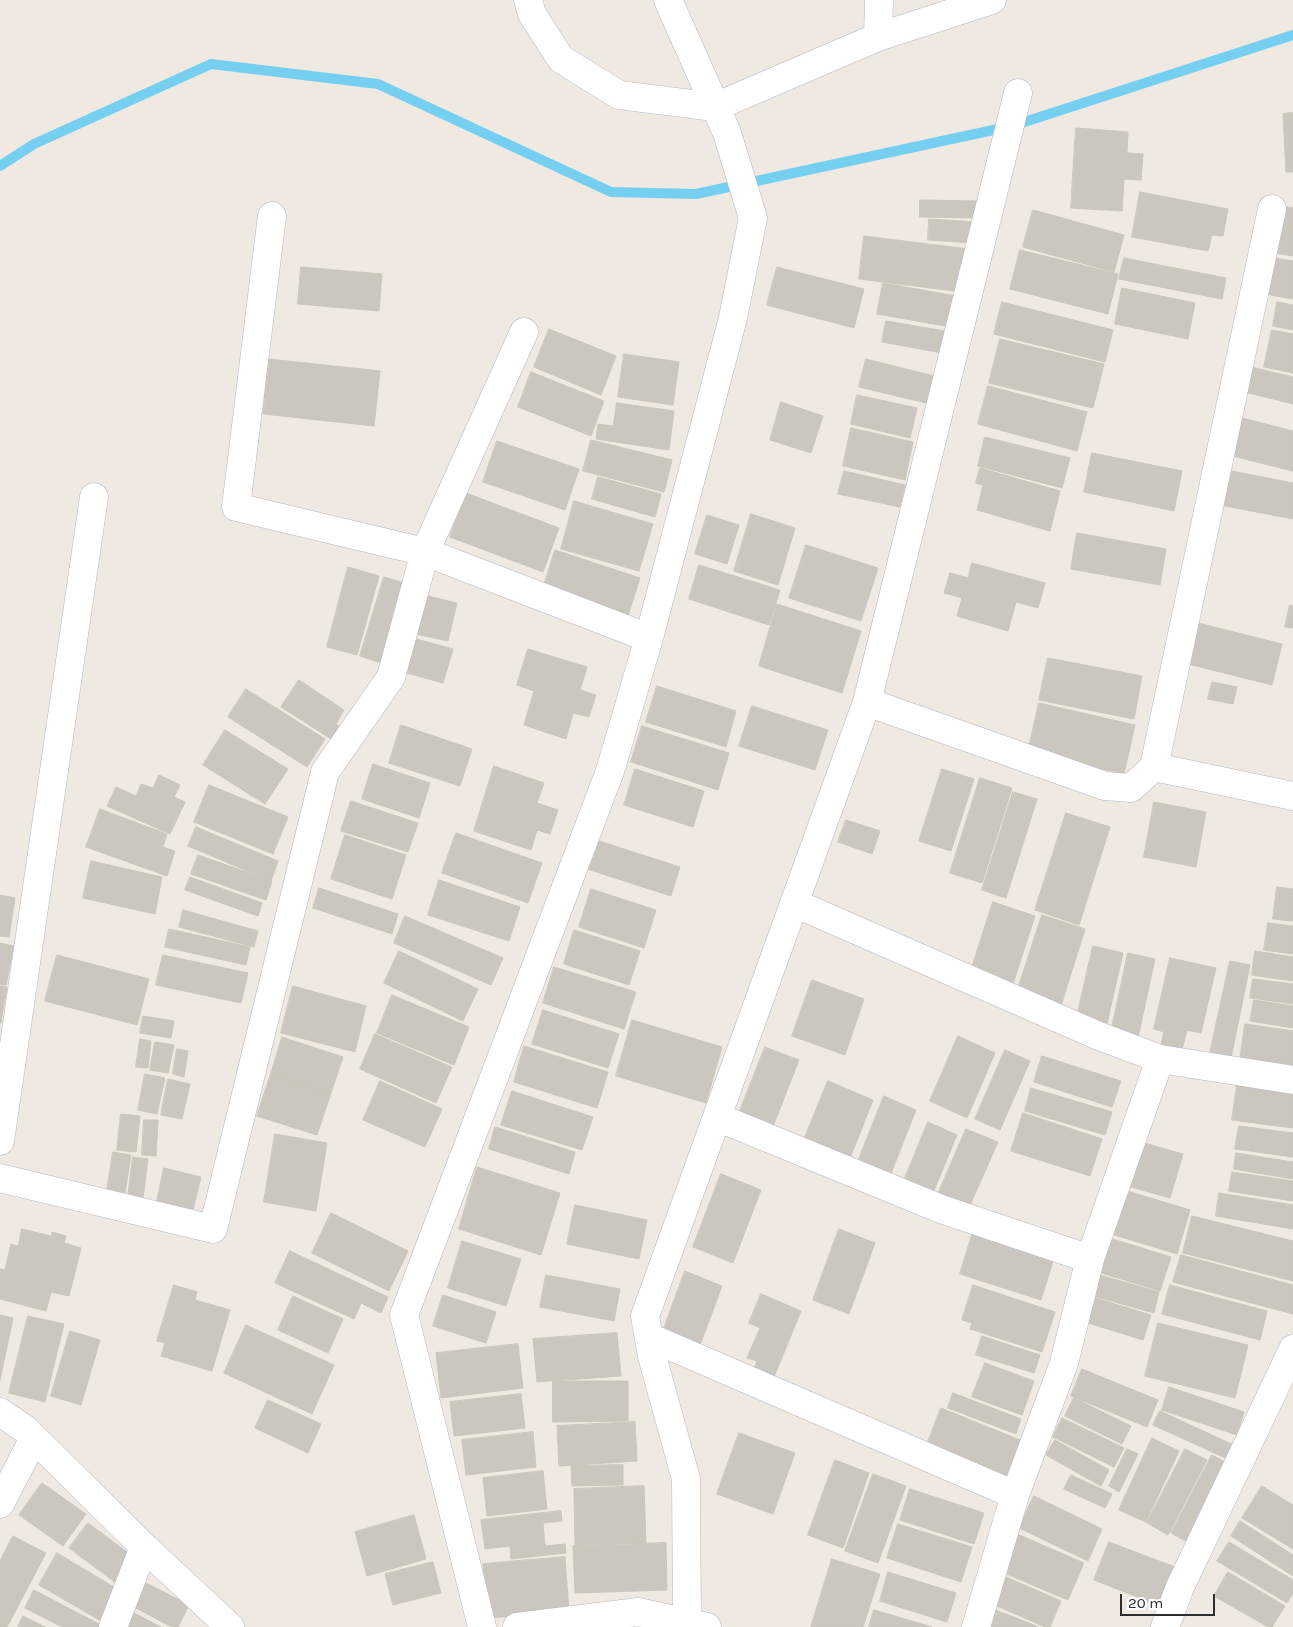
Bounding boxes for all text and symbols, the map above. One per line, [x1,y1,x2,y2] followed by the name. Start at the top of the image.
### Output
[1123,1584,1218,1616] scale bar
[1128,1594,1163,1612] text: 20 m

